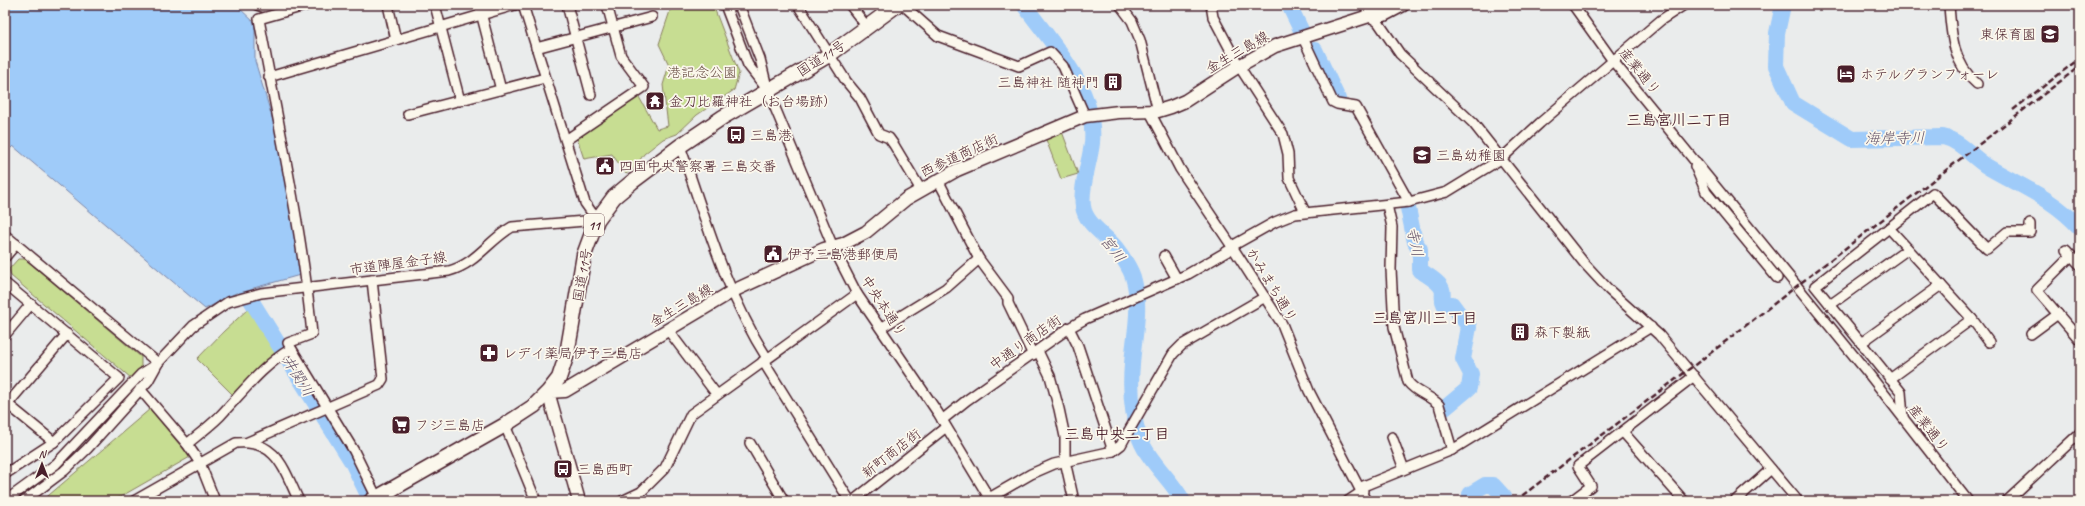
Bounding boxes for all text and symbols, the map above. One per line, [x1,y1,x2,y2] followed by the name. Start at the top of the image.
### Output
[2039,23,2061,45] school or university icon: 東保育園
[1980,26,2036,43] place label: 東保育園
[1203,28,1272,77] street label: 金生三島線
[794,36,849,80] street label: 国道11号
[1615,44,1664,98] street label: 産業通り
[1835,63,1857,85] hotel icon: ホテルグランフォーレ
[667,64,737,81] park label: 港記念公園
[1860,66,1999,83] place label: ホテルグランフォーレ
[1102,71,1124,93] building icon: 三島神社 随神門
[998,74,1099,91] place label: 三島神社 随神門
[644,90,666,112] temple icon: 金刀比羅神社（お台場跡）
[669,93,837,110] place label: 金刀比羅神社（お台場跡）
[1626,111,1732,130] district label: 三島宮川二丁目
[725,124,747,146] bus stop icon: 三島港
[750,127,792,144] place label: 三島港
[1865,128,1925,149] water label: 海岸寺川
[918,130,1001,181] street label: 西参道商店街
[1411,144,1433,166] school or university icon: 三島幼稚園
[1436,147,1506,164] place label: 三島幼稚園
[594,155,616,177] public building icon: 四国中央警察署 三島交番
[619,158,776,175] place label: 四国中央警察署 三島交番
[584,214,604,236] road number: 11
[1402,225,1427,259] water label: 寺川
[1096,232,1129,267] water label: 宮川
[762,243,784,265] public building icon: 伊予三島港郵便局
[1243,245,1300,326] street label: かみまち通り
[787,246,899,263] place label: 伊予三島港郵便局
[569,247,596,303] street label: 国道11号
[348,248,448,279] street label: 市道陣屋金子線
[857,272,910,340] street label: 中央本通り
[647,280,716,331] street label: 金生三島線
[1372,309,1478,328] district label: 三島宮川三丁目
[986,311,1065,373] street label: 中通り商店街
[1509,321,1531,343] building icon: 森下製紙
[1534,324,1590,341] place label: 森下製紙
[478,342,500,364] pharmacy icon: レデイ薬局伊予三島店
[503,345,642,362] place label: レデイ薬局伊予三島店
[278,352,318,400] water label: 井関川
[1905,401,1953,456] street label: 産業通り
[390,414,412,436] supermarket icon: フジ三島店
[415,417,485,434] place label: フジ三島店
[858,425,924,482] street label: 新町商店街
[1064,425,1170,444] district label: 三島中央二丁目
[22,444,62,484] north arrow
[39,447,48,461] text: N
[552,458,574,480] bus stop icon: 三島西町
[577,461,633,478] place label: 三島西町

